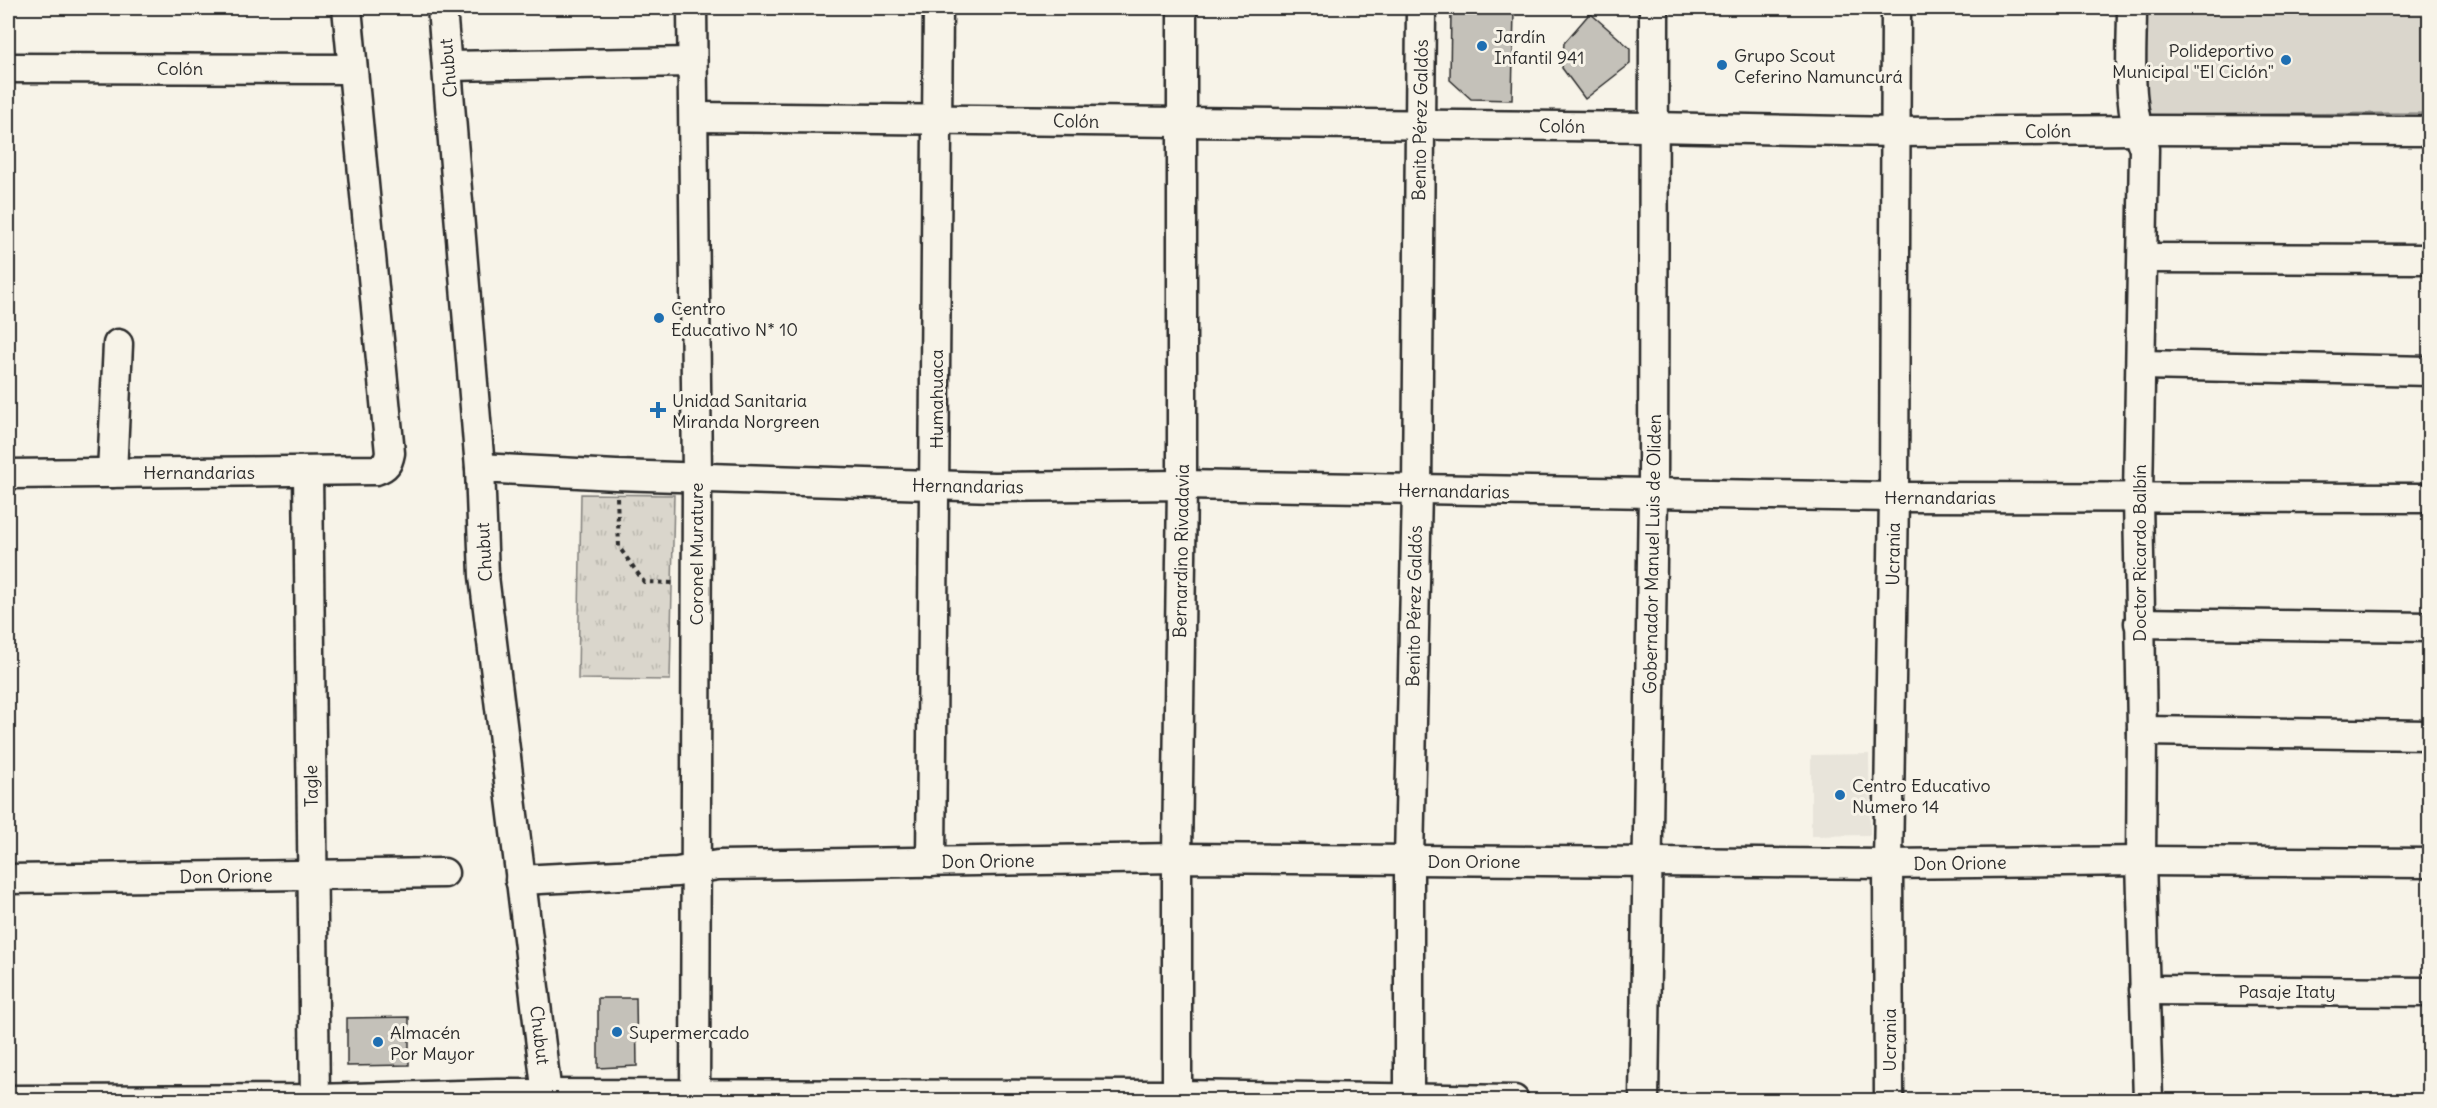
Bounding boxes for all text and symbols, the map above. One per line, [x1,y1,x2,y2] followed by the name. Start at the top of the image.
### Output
[1494,25,1584,69] place label: Jardín Infantil 941
[434,38,462,98] street label: Chubut
[1407,39,1433,201] street label: Benito Pérez Galdós
[1475,39,1489,53] marker: Jardín Infantil 941
[2112,39,2274,83] place label: Polideportivo Municipal "El Ciclón"
[1734,44,1903,88] place label: Grupo Scout Ceferino Namuncurá
[2279,53,2293,67] marker: Polideportivo Municipal "El Ciclón"
[157,57,203,80] street label: Colón
[1715,58,1729,72] marker: Grupo Scout Ceferino Namuncurá
[1053,109,1099,133] street label: Colón
[1539,114,1585,138] street label: Colón
[2025,119,2071,143] street label: Colón
[671,297,798,341] place label: Centro Educativo N* 10
[652,311,666,325] marker: Centro Educativo N* 10
[925,349,948,449] street label: Humahuaca
[672,389,820,433] place label: Unidad Sanitaria Miranda Norgreen
[649,401,667,419] marker: Unidad Sanitaria Miranda Norgreen
[1638,414,1666,694] street label: Gobernador Manuel Luis de Oliden
[143,461,255,484] street label: Hernandarias
[1168,464,1194,638] street label: Bernardino Rivadavia
[2128,464,2151,642] street label: Doctor Ricardo Balbín
[912,474,1024,498] street label: Hernandarias
[1398,479,1510,503] street label: Hernandarias
[685,482,708,626] street label: Coronel Murature
[1884,486,1996,509] street label: Hernandarias
[471,522,497,582] street label: Chubut
[1881,522,1905,586] street label: Ucrania
[1401,525,1427,687] street label: Benito Pérez Galdós
[299,765,323,807] street label: Tagle
[1852,774,1991,818] place label: Centro Educativo Numero 14
[1833,788,1847,802] marker: Centro Educativo Numero 14
[941,849,1035,873] street label: Don Orione
[1427,850,1521,873] street label: Don Orione
[1913,851,2007,875] street label: Don Orione
[179,864,273,888] street label: Don Orione
[2238,980,2336,1003] street label: Pasaje Itaty
[525,1004,555,1066] street label: Chubut
[1878,1008,1901,1072] street label: Ucrania
[390,1021,475,1065] place label: Almacén Por Mayor
[629,1021,749,1044] place label: Supermercado
[610,1025,624,1039] marker: Supermercado
[371,1035,385,1049] marker: Almacén Por Mayor

